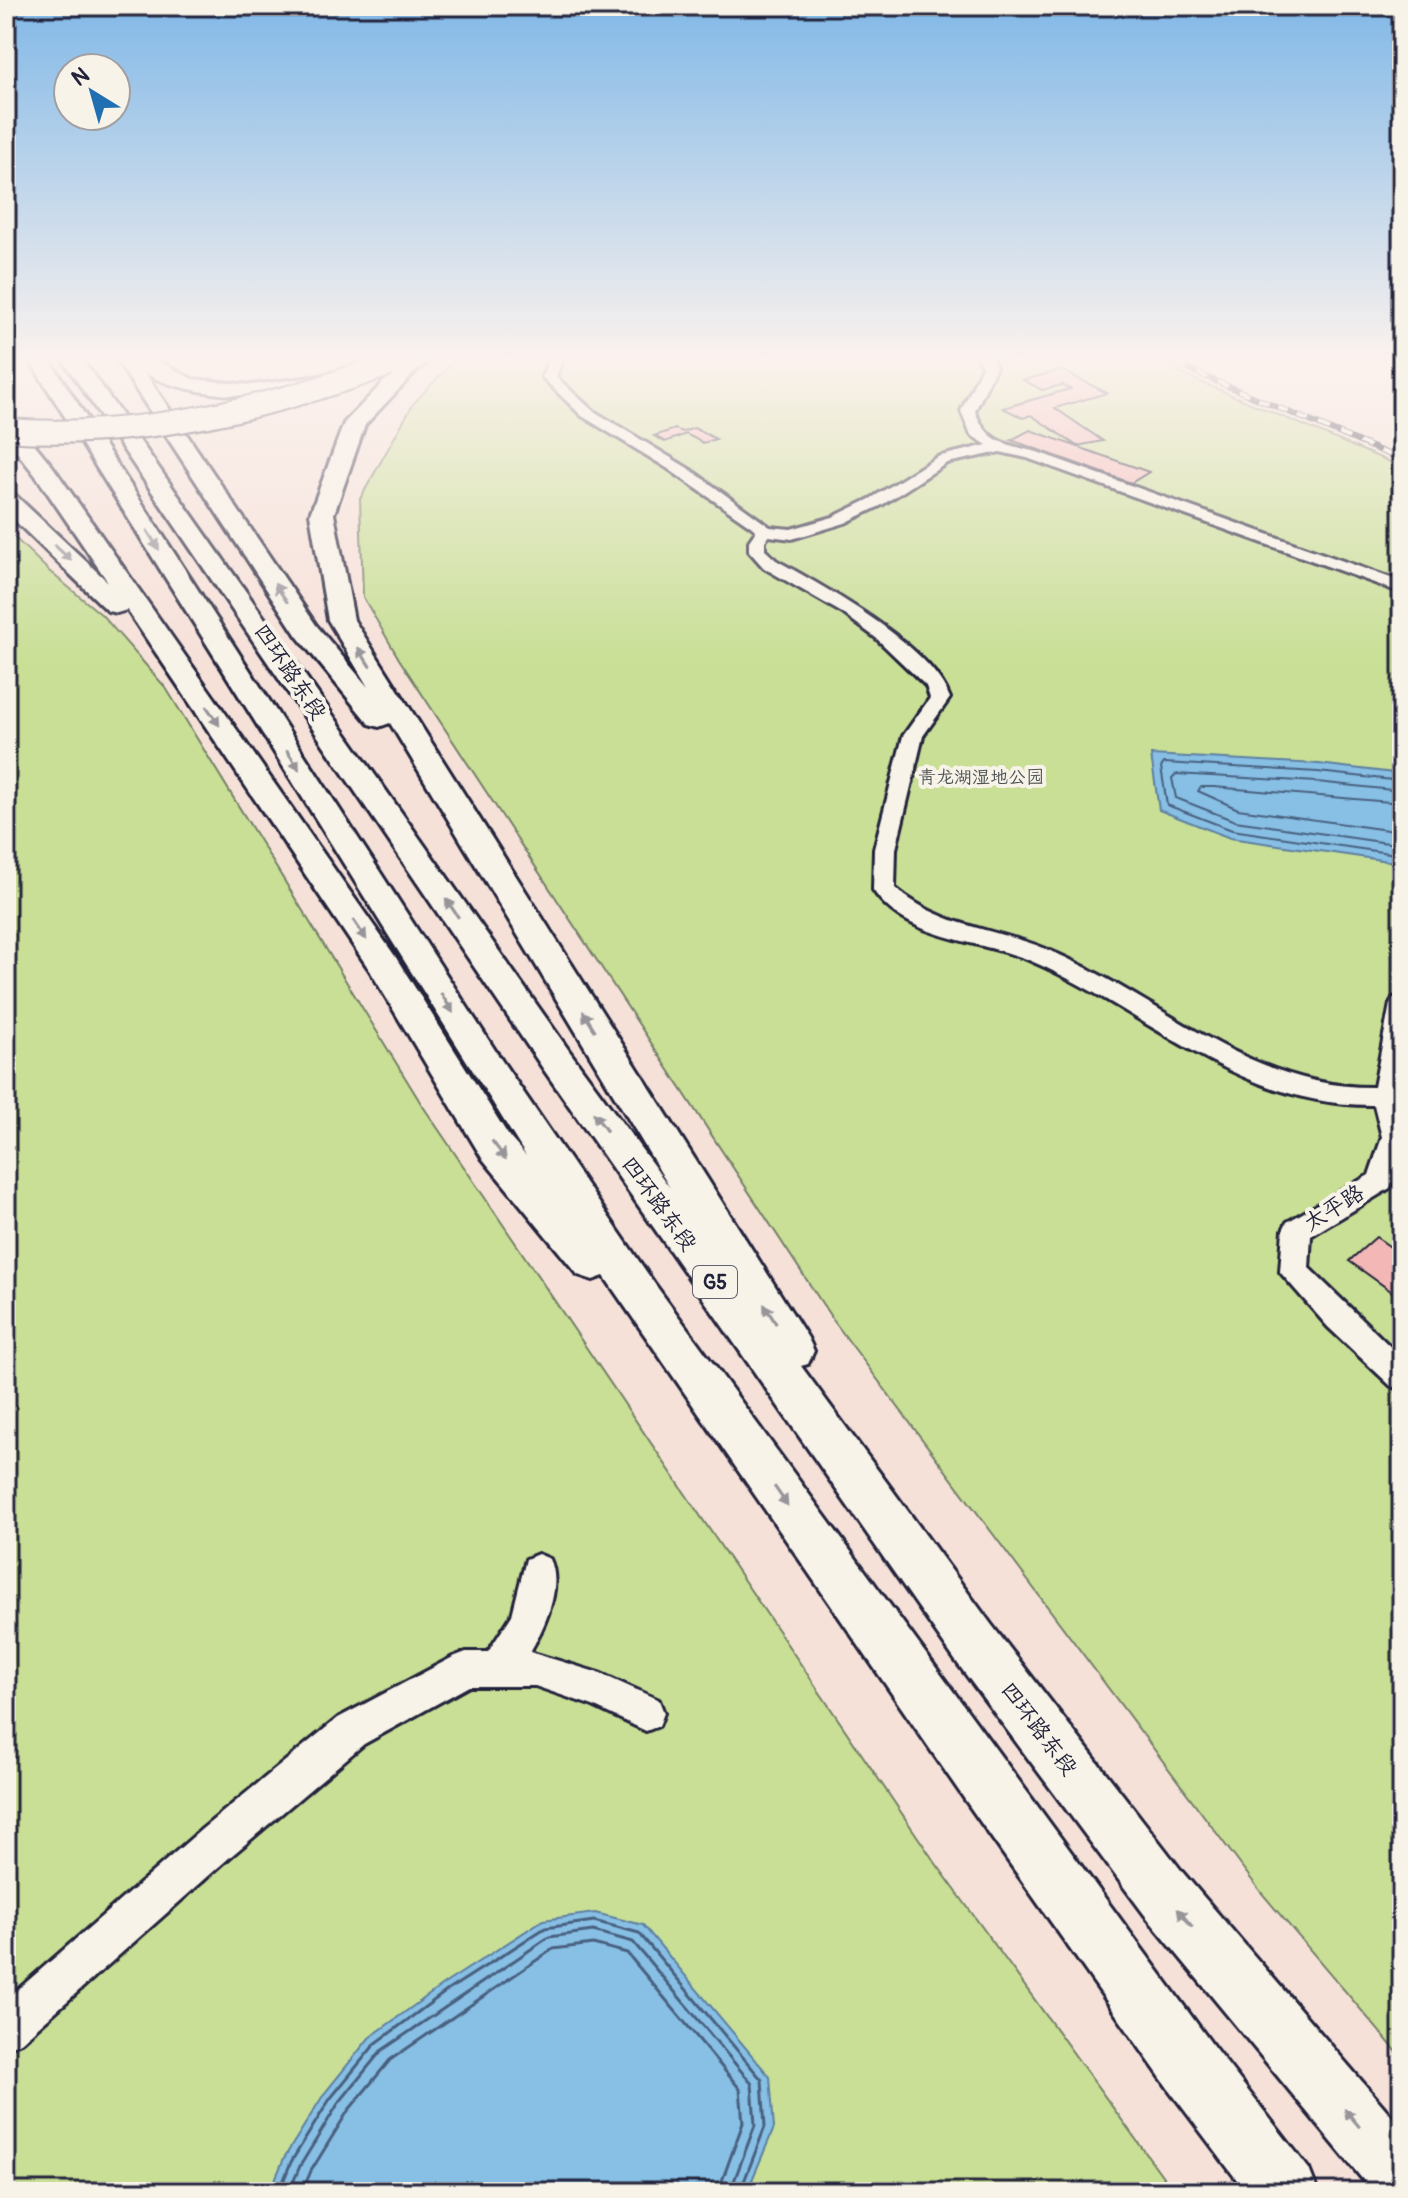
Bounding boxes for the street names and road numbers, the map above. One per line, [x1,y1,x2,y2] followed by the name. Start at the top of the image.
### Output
[248,619,332,725] street label: 四环路东段
[615,1151,703,1257] street label: 四环路东段
[1299,1179,1369,1237] street label: 太平路
[693,1266,737,1298] road number: G5
[995,1677,1083,1781] street label: 四环路东段

